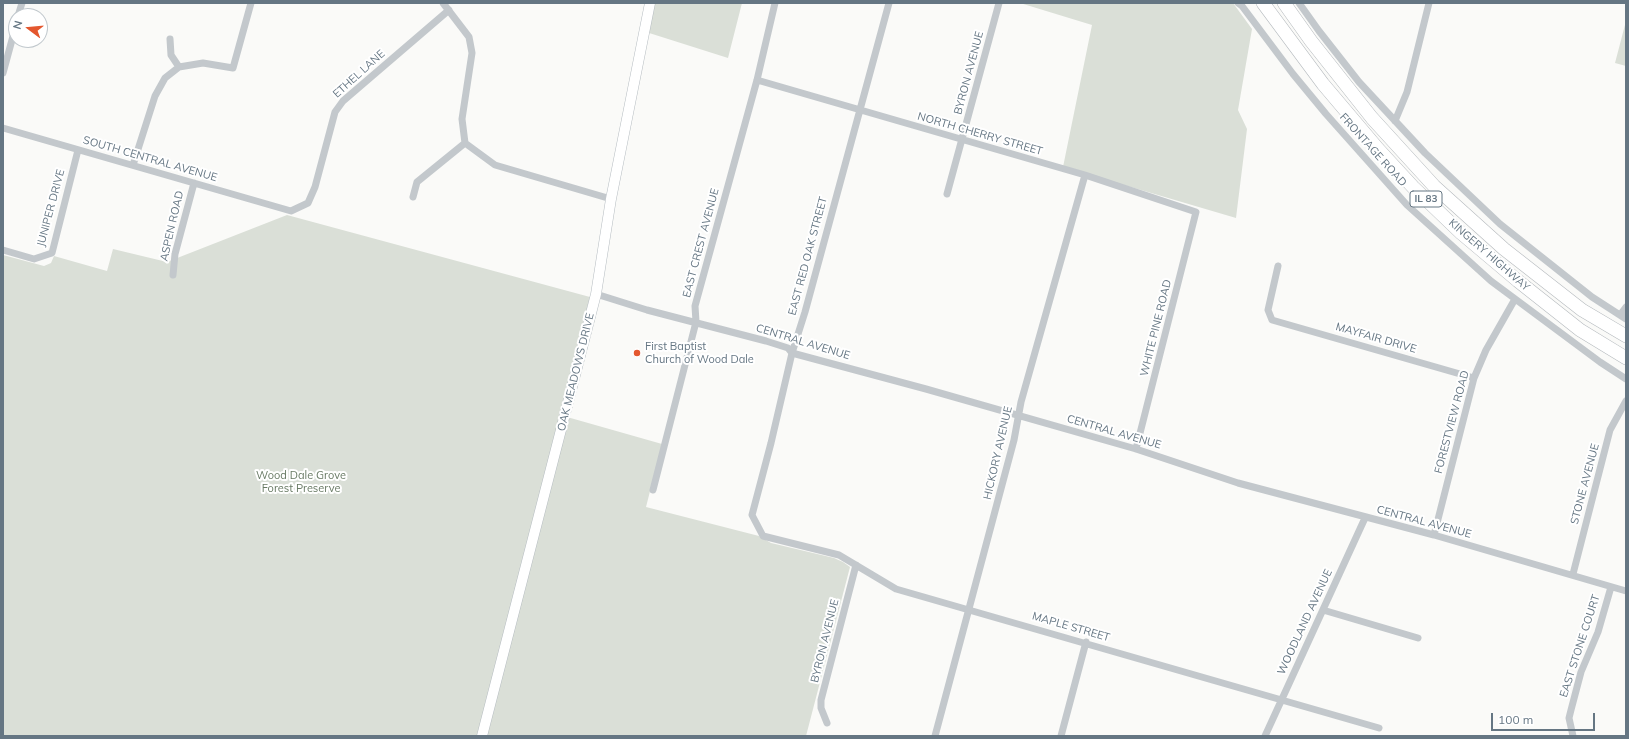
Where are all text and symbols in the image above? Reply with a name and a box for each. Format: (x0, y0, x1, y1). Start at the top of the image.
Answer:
north arrow (8, 8, 48, 48)
text: N (10, 19, 25, 31)
street label: BYRON AVENUE (952, 30, 986, 116)
street label: ETHEL LANE (330, 47, 388, 101)
street label: NORTH CHERRY STREET (916, 110, 1044, 158)
street label: FRONTAGE ROAD (1337, 111, 1409, 189)
street label: SOUTH CENTRAL AVENUE (81, 134, 219, 184)
street label: JUNIPER DRIVE (34, 168, 68, 248)
street label: EAST CREST AVENUE (680, 187, 722, 299)
street label: ASPEN ROAD (157, 190, 187, 262)
road number: IL 83 (1410, 191, 1442, 207)
street label: EAST RED OAK STREET (786, 195, 830, 317)
street label: KINGERY HIGHWAY (1446, 216, 1532, 294)
street label: WHITE PINE ROAD (1138, 278, 1174, 378)
street label: OAK MEADOWS DRIVE (555, 312, 597, 432)
street label: MAYFAIR DRIVE (1334, 320, 1418, 356)
street label: CENTRAL AVENUE (754, 321, 852, 363)
place label: First Baptist Church of Wood Dale (645, 340, 754, 366)
marker: First Baptist Church of Wood Dale (632, 348, 642, 358)
street label: FORESTVIEW ROAD (1432, 369, 1472, 475)
street label: HICKORY AVENUE (981, 405, 1015, 501)
street label: CENTRAL AVENUE (1065, 412, 1163, 452)
street label: STONE AVENUE (1568, 442, 1602, 526)
park label: Wood Dale Grove Forest Preserve (256, 469, 346, 495)
street label: CENTRAL AVENUE (1375, 503, 1473, 541)
street label: WOODLAND AVENUE (1275, 567, 1335, 677)
street label: EAST STONE COURT (1557, 593, 1603, 699)
street label: BYRON AVENUE (808, 598, 842, 684)
street label: MAPLE STREET (1031, 610, 1111, 644)
scale bar (1493, 705, 1597, 731)
text: 100 m (1498, 712, 1533, 727)

